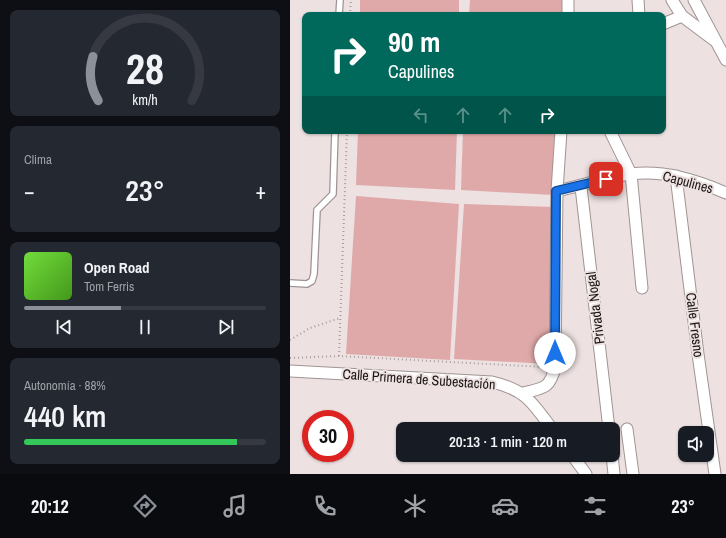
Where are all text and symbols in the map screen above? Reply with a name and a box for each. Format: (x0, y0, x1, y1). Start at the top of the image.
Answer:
text: 90 m (388, 23, 440, 61)
icon: right (322, 28, 374, 80)
text: 28 (126, 41, 164, 97)
text: Capulines (388, 59, 454, 84)
text: km/h (132, 90, 158, 109)
icon: left (410, 104, 432, 126)
icon: ahead (452, 104, 474, 126)
icon: ahead (494, 104, 516, 126)
icon: right (536, 104, 558, 126)
text: Clima (24, 151, 52, 168)
pin (589, 162, 623, 196)
street label: Capulines (661, 167, 716, 197)
icon: arrive (595, 168, 617, 190)
text: 23° (125, 170, 165, 210)
text: − (24, 176, 35, 206)
text: + (255, 176, 266, 206)
text: Open Road (84, 257, 150, 278)
street label: Privada Nogal (582, 271, 608, 345)
text: Tom Ferris (84, 278, 134, 295)
street label: Calle Fresno (682, 292, 708, 358)
icon: previous (53, 316, 75, 338)
icon: pause (134, 316, 156, 338)
icon: next (215, 316, 237, 338)
position arrow (534, 332, 576, 374)
street label: Calle Primera de Subestación (342, 365, 496, 393)
text: Autonomía · 88% (24, 377, 106, 394)
text: 440 km (24, 396, 106, 436)
speed limit sign: 30 (302, 410, 354, 462)
map controls (678, 426, 714, 462)
button: sound (678, 426, 714, 462)
text: 20:13 · 1 min · 120 m (449, 431, 567, 452)
icon: directions (131, 492, 159, 520)
icon: music (221, 492, 249, 520)
icon: phone (311, 492, 339, 520)
icon: climate (401, 492, 429, 520)
icon: car (491, 492, 519, 520)
icon: filters (581, 492, 609, 520)
text: 20:12 (31, 494, 69, 519)
text: 23° (671, 494, 695, 519)

